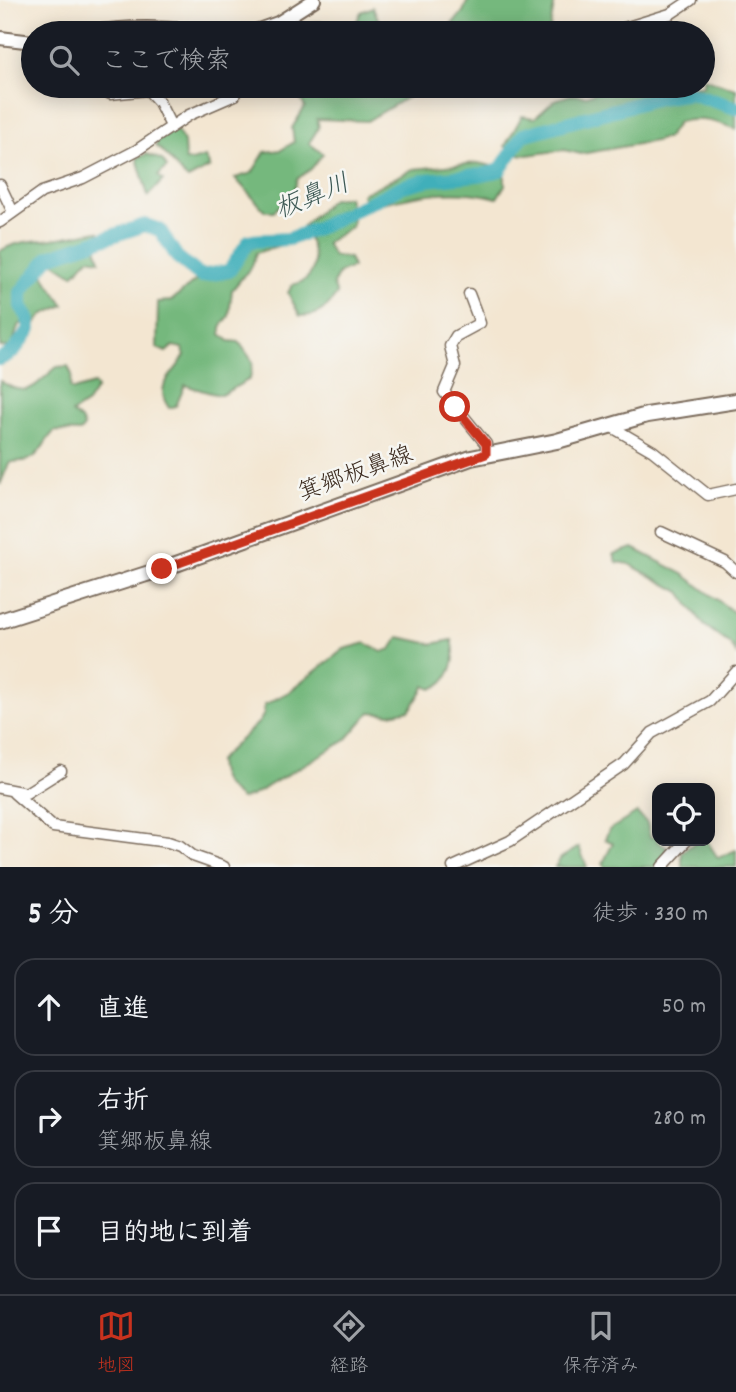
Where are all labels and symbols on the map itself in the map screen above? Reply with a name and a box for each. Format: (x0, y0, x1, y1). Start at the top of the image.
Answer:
water label: 板鼻川 (270, 166, 356, 230)
route start (439, 391, 470, 422)
street label: 箕郷板鼻線 (294, 439, 418, 511)
route end (146, 553, 177, 584)

